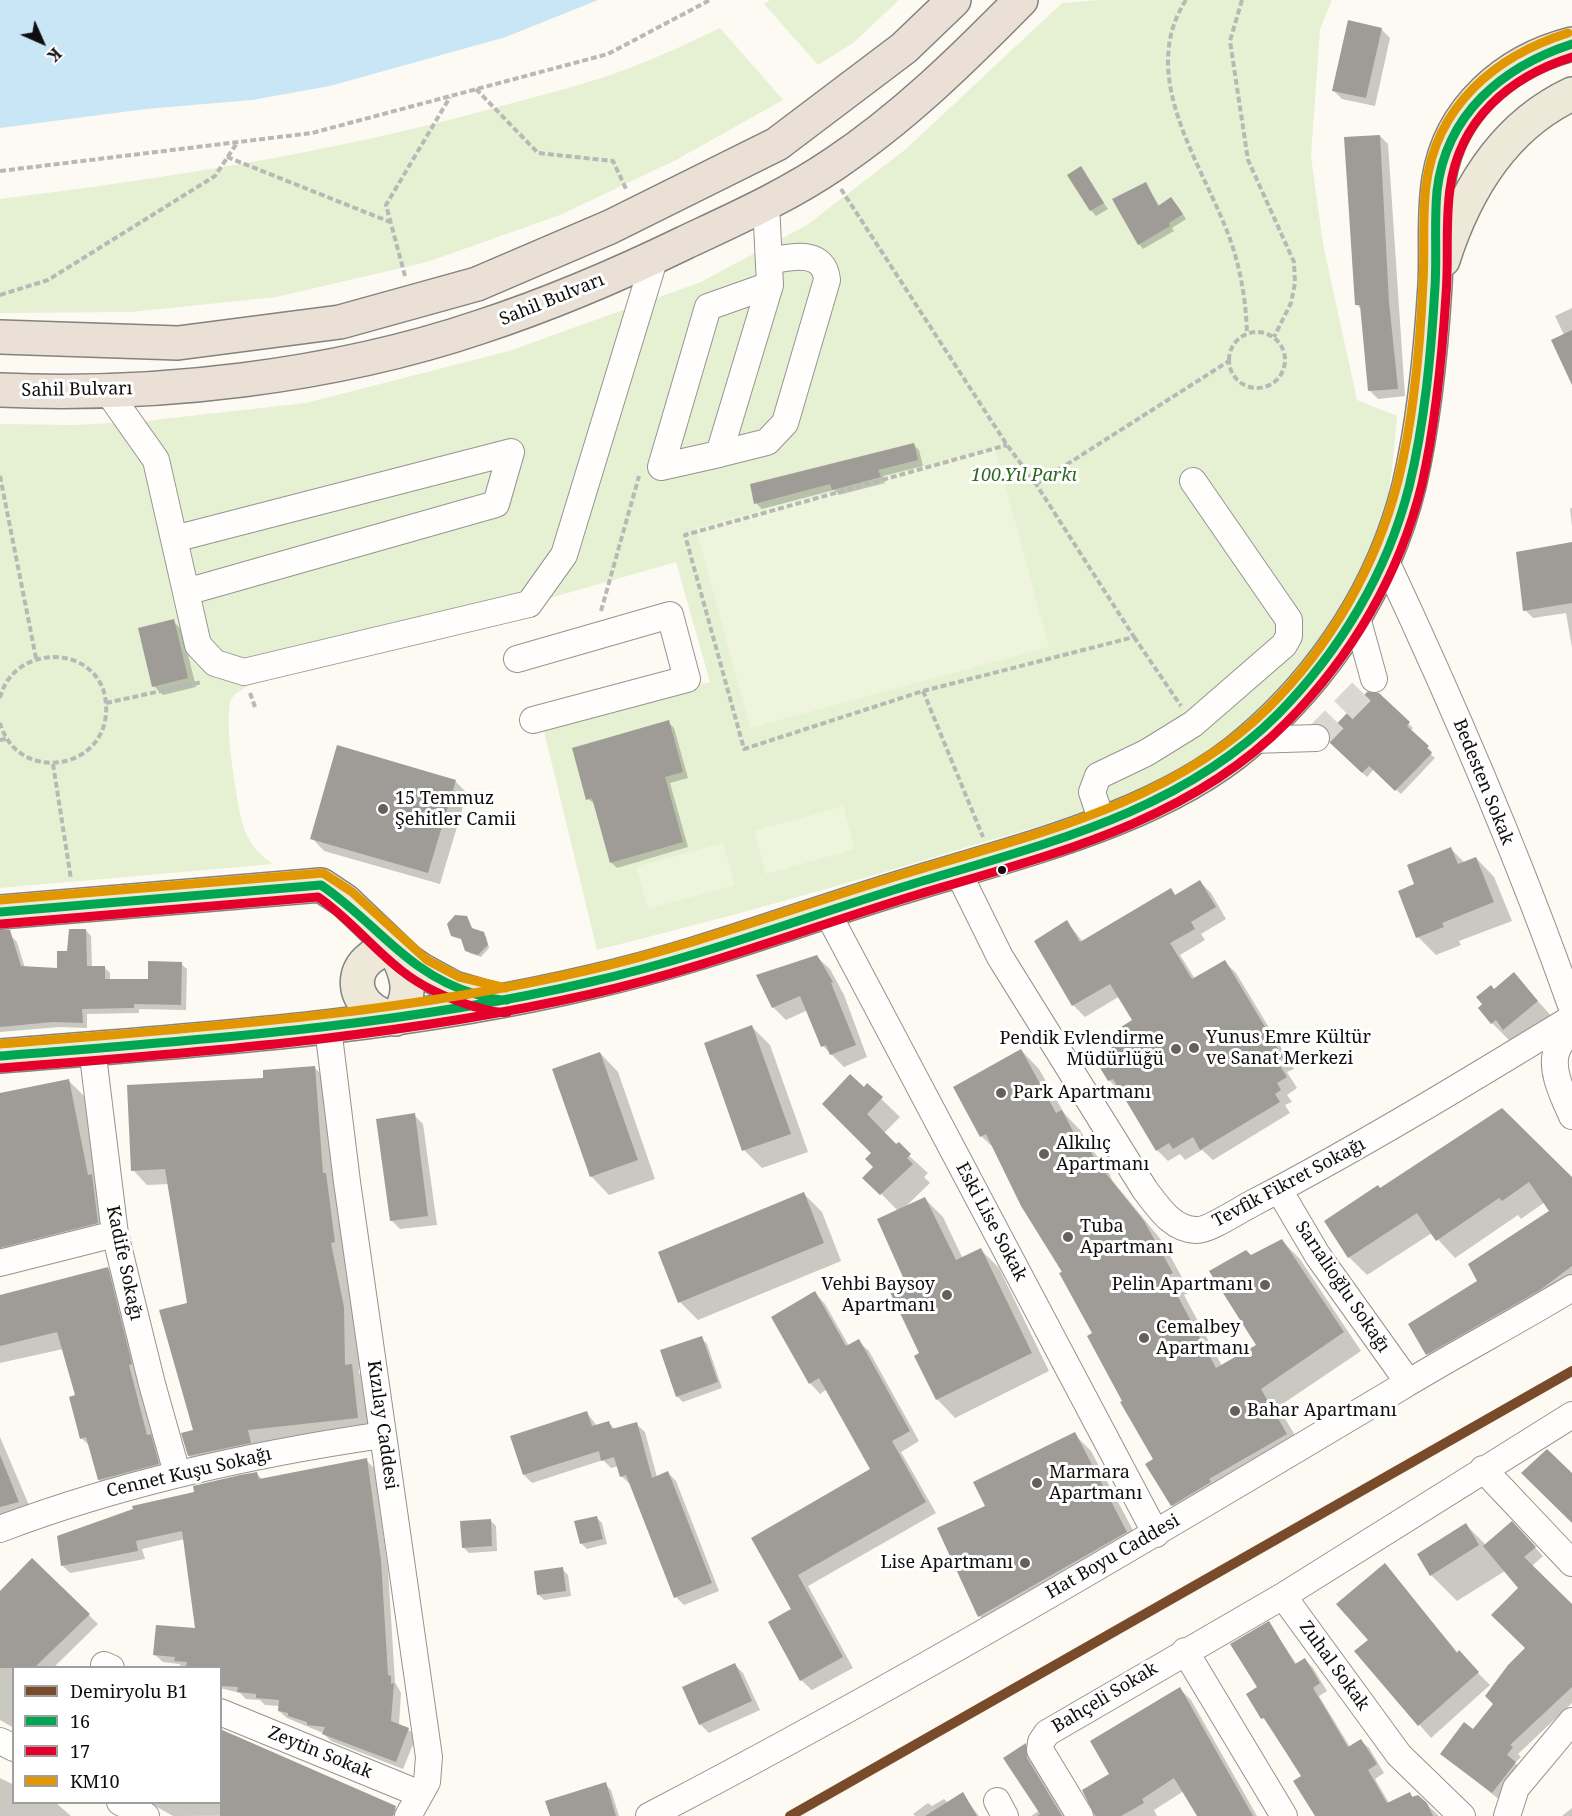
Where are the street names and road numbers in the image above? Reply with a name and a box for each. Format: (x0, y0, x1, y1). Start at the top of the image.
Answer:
street label: Sahil Bulvarı (497, 269, 607, 331)
street label: Sahil Bulvarı (21, 378, 133, 402)
street label: Bedesten Sokak (1448, 716, 1518, 848)
street label: Tevfik Fikret Sokağı (1209, 1134, 1369, 1232)
street label: Eski Lise Sokak (951, 1159, 1031, 1285)
street label: Kadife Sokağı (101, 1204, 147, 1322)
street label: Sarıalioğlu Sokağı (1290, 1217, 1394, 1357)
street label: Kızılay Caddesi (362, 1359, 402, 1491)
street label: Cennet Kuşu Sokağı (104, 1443, 274, 1503)
street label: Hat Boyu Caddesi (1043, 1510, 1183, 1604)
street label: Zuhal Sokak (1294, 1617, 1374, 1715)
street label: Bahçeli Sokak (1048, 1658, 1162, 1738)
street label: Zeytin Sokak (265, 1722, 375, 1784)

